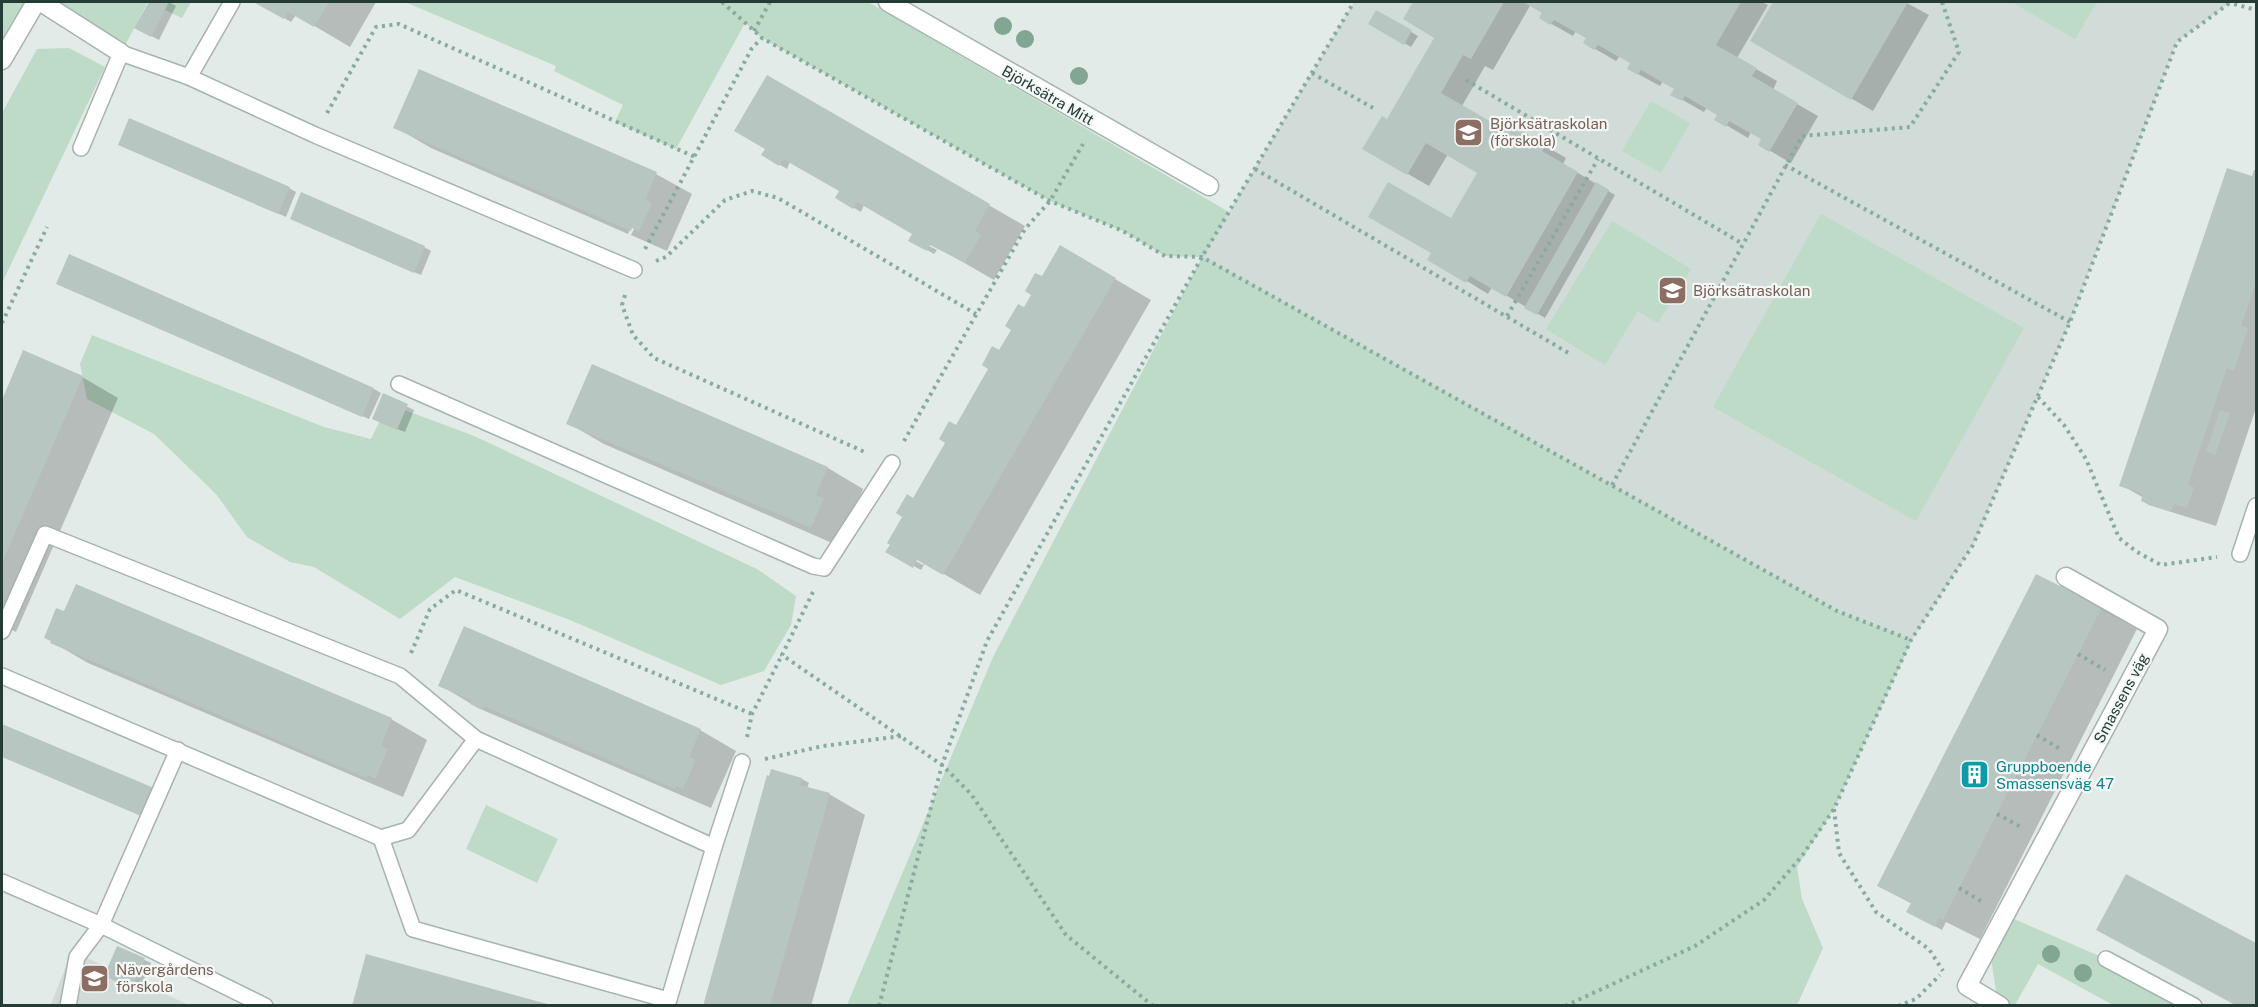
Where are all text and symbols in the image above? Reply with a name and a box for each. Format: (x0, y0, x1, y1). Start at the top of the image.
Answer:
street label: Björksätra Mitt (999, 62, 1097, 128)
place label: Björksätraskolan (förskola) (1490, 115, 1607, 149)
school or university icon: Björksätraskolan (förskola) (1453, 116, 1485, 148)
school or university icon: Björksätraskolan (1656, 274, 1688, 306)
place label: Björksätraskolan (1693, 282, 1810, 299)
street label: Smassens väg (2090, 650, 2152, 746)
place label: Gruppboende Smassensväg 47 (1996, 758, 2114, 792)
building icon: Gruppboende Smassensväg 47 (1959, 759, 1991, 791)
place label: Nävergårdens förskola (116, 961, 214, 995)
school or university icon: Nävergårdens förskola (79, 962, 111, 994)

